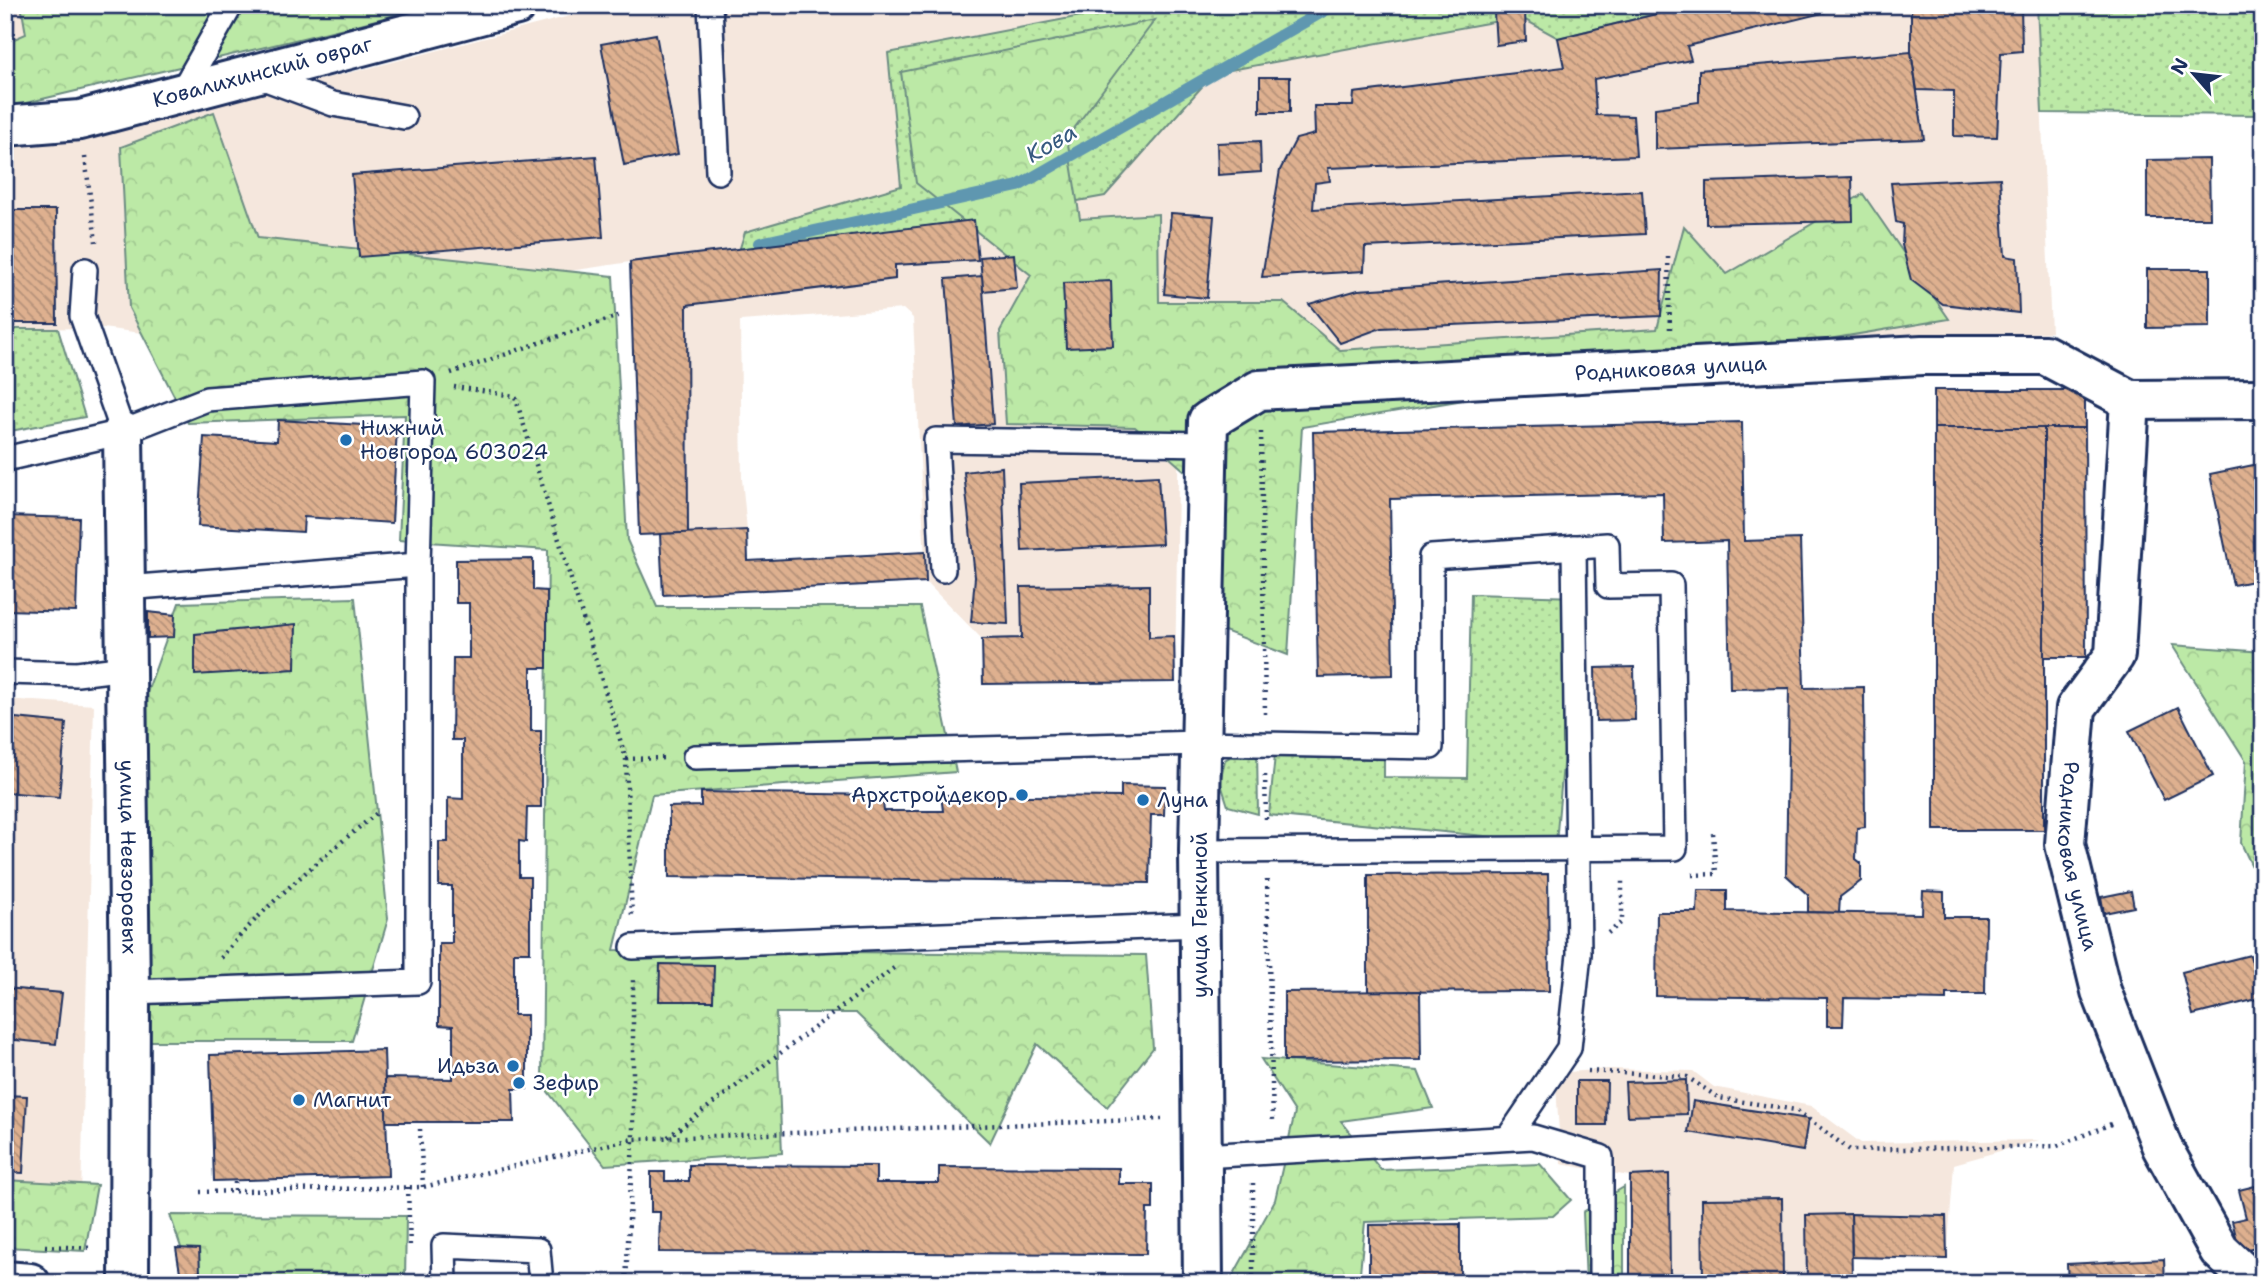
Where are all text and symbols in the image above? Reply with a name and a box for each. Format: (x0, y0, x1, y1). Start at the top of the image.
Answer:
street label: Ковалихинский овраг (150, 29, 376, 114)
north arrow (2160, 38, 2230, 108)
text: N (2165, 54, 2194, 79)
water label: Кова (1020, 116, 1082, 170)
street label: Родниковая улица (1574, 349, 1767, 387)
place label: Нижний Новгород 603024 (360, 414, 548, 466)
marker: Нижний Новгород 603024 (338, 432, 354, 448)
street label: улица Невзоровых (113, 760, 144, 954)
street label: Родниковая улица (2051, 760, 2105, 954)
place label: Архстройдекор (851, 781, 1008, 809)
place label: Луна (1157, 786, 1208, 814)
marker: Архстройдекор (1014, 787, 1030, 803)
marker: Луна (1135, 792, 1151, 808)
street label: улица Генкиной (1186, 832, 1214, 998)
place label: Идьза (437, 1052, 499, 1080)
marker: Идьза (505, 1058, 521, 1074)
place label: Зефир (533, 1069, 599, 1097)
marker: Зефир (511, 1075, 527, 1091)
place label: Магнит (313, 1086, 392, 1114)
marker: Магнит (291, 1092, 307, 1108)

